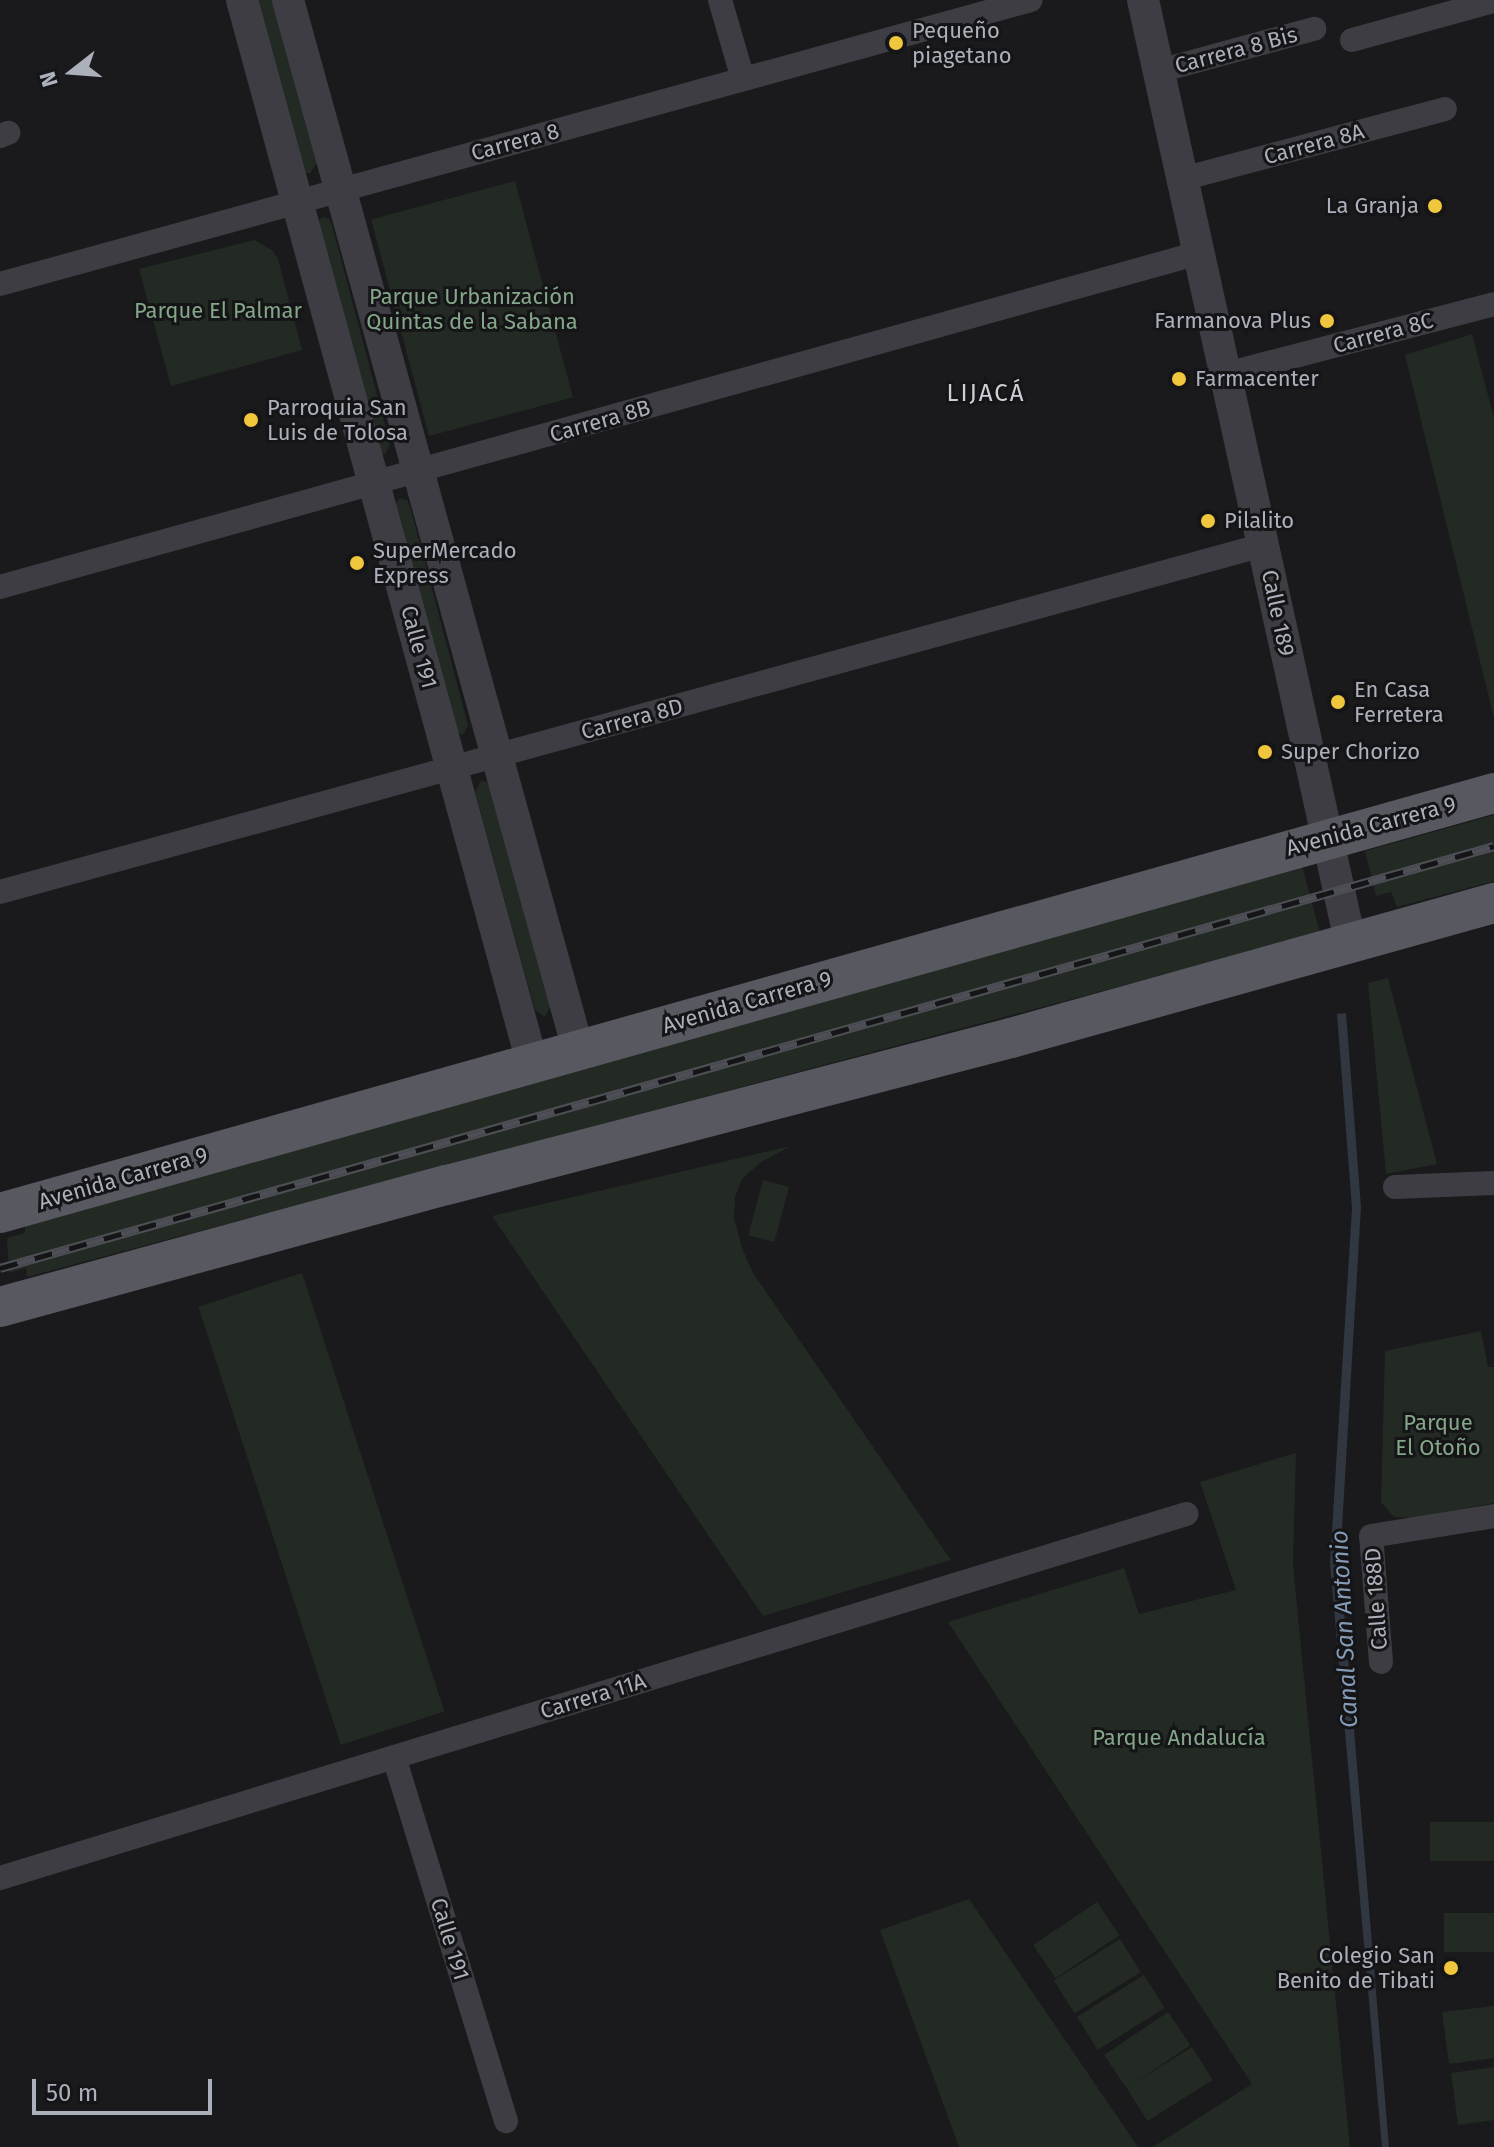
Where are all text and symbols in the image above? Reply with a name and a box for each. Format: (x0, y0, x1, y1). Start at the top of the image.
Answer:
place label: Pequeño piagetano (912, 17, 1012, 68)
street label: Carrera 8 Bis (1172, 21, 1300, 79)
north arrow (32, 32, 112, 112)
marker: Pequeño piagetano (887, 34, 905, 52)
text: N (34, 68, 64, 90)
street label: Carrera 8 (468, 118, 562, 166)
street label: Carrera 8A (1261, 118, 1367, 170)
place label: La Granja (1326, 193, 1419, 219)
marker: La Granja (1426, 197, 1444, 215)
park label: Parque Urbanización Quintas de la Sabana (366, 283, 578, 334)
park label: Parque El Palmar (134, 298, 302, 324)
street label: Carrera 8C (1330, 307, 1436, 359)
place label: Farmanova Plus (1154, 308, 1311, 334)
marker: Farmanova Plus (1318, 312, 1336, 330)
place label: Farmacenter (1195, 366, 1319, 392)
marker: Farmacenter (1170, 370, 1188, 388)
district label: LIJACÁ (946, 380, 1026, 408)
place label: Parroquia San Luis de Tolosa (267, 394, 408, 446)
street label: Carrera 8B (547, 394, 653, 448)
marker: Parroquia San Luis de Tolosa (242, 411, 260, 429)
place label: Pilalito (1224, 508, 1294, 534)
marker: Pilalito (1199, 512, 1217, 530)
place label: SuperMercado Express (373, 537, 517, 588)
marker: SuperMercado Express (348, 554, 366, 572)
street label: Calle 189 (1256, 568, 1300, 658)
street label: Calle 191 (395, 603, 443, 691)
place label: En Casa Ferretera (1354, 676, 1444, 728)
street label: Carrera 8D (578, 693, 686, 745)
marker: En Casa Ferretera (1329, 693, 1347, 711)
place label: Super Chorizo (1281, 739, 1420, 765)
marker: Super Chorizo (1256, 743, 1274, 761)
street label: Avenida Carrera 9 (1283, 791, 1459, 861)
street label: Avenida Carrera 9 (659, 965, 835, 1039)
street label: Avenida Carrera 9 (35, 1141, 211, 1215)
park label: Parque El Otoño (1395, 1409, 1481, 1460)
water label: Canal San Antonio (1325, 1529, 1365, 1729)
street label: Calle 188D (1359, 1547, 1393, 1651)
street label: Carrera 11A (537, 1667, 649, 1725)
park label: Parque Andalucía (1092, 1725, 1266, 1751)
street label: Calle 191 (425, 1895, 475, 1983)
place label: Colegio San Benito de Tibati (1277, 1942, 1435, 1994)
marker: Colegio San Benito de Tibati (1442, 1959, 1460, 1977)
scale bar (36, 2063, 216, 2113)
text: 50 m (46, 2079, 98, 2107)

